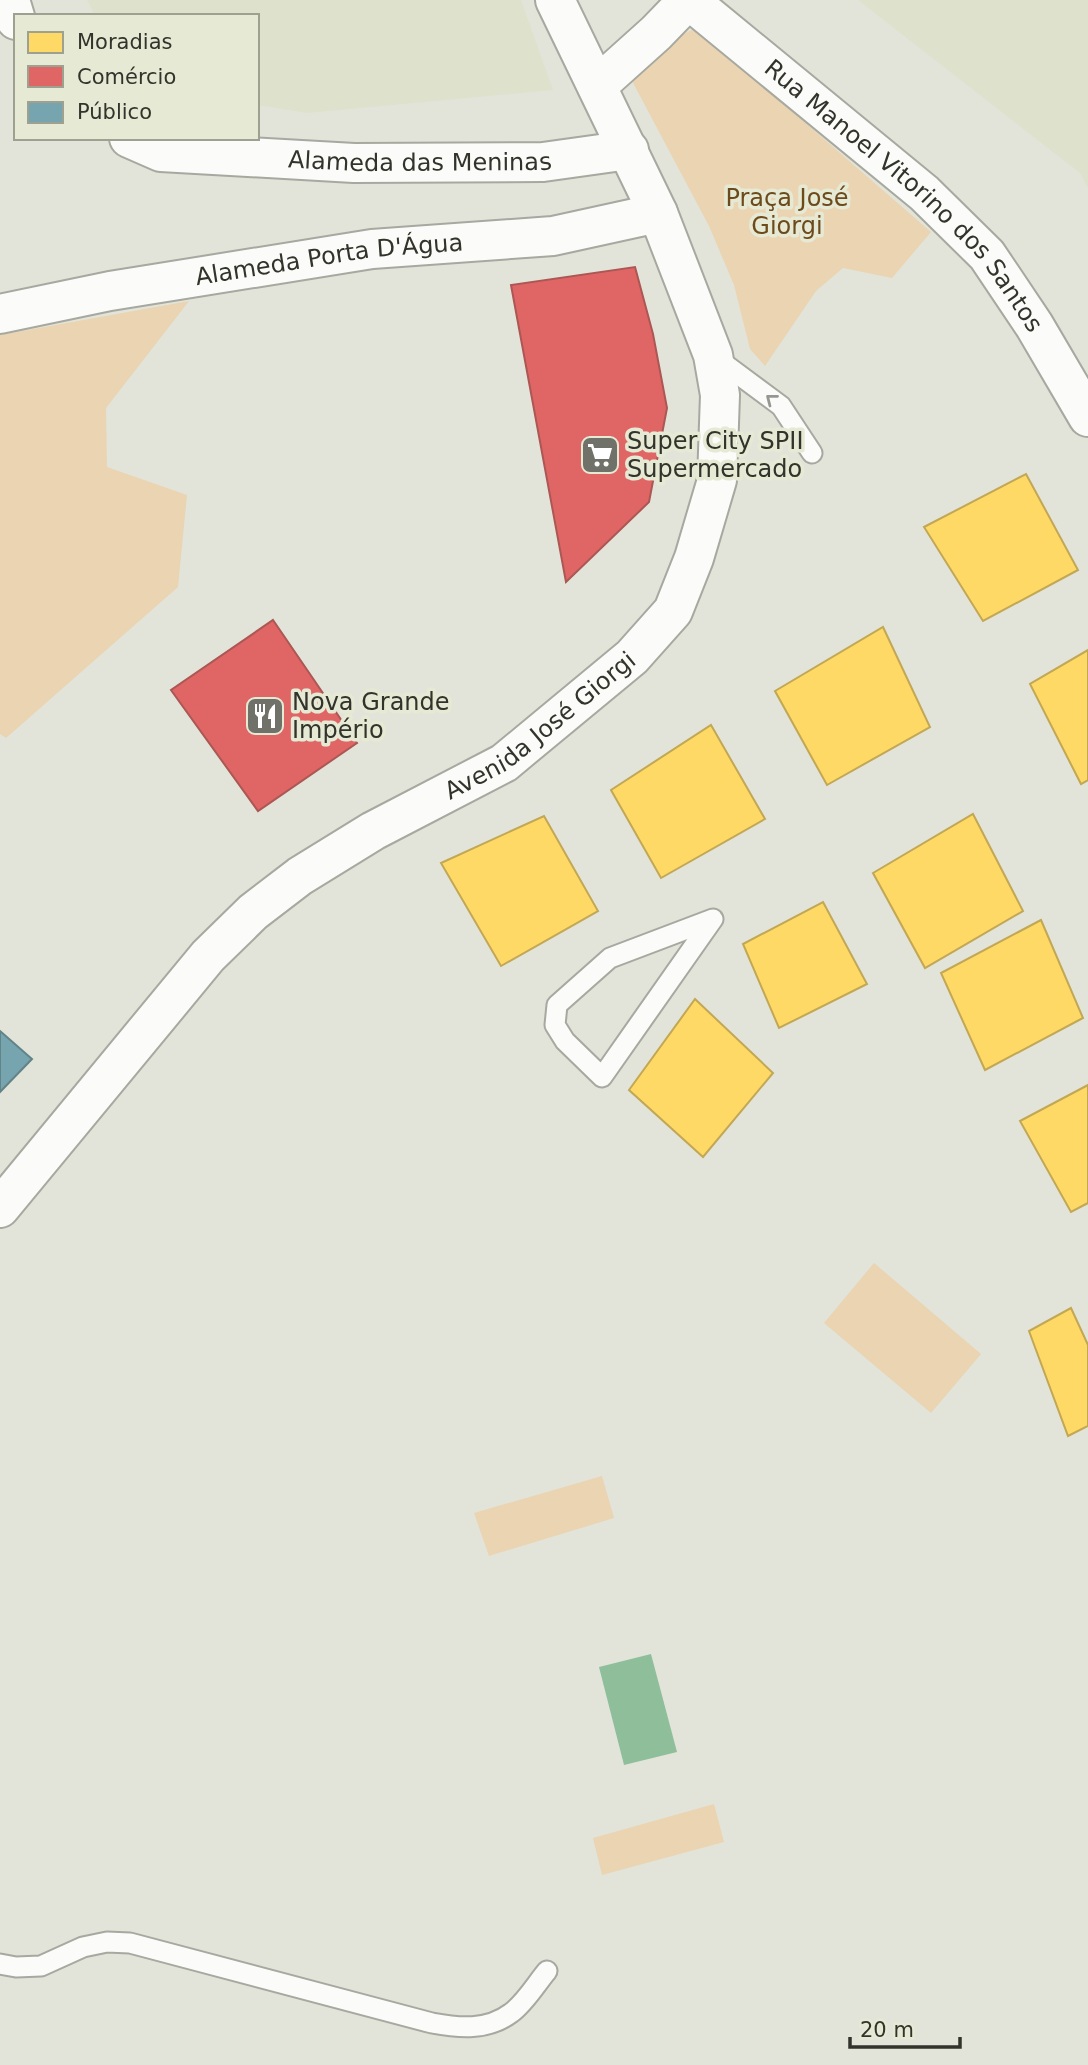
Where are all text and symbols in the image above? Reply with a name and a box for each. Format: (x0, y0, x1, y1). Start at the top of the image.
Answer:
legend (14, 14, 259, 140)
text: Moradias (77, 30, 172, 54)
street label: Rua Manoel Vitorino dos Santos (759, 54, 1049, 337)
text: Comércio (77, 65, 176, 89)
text: Público (77, 100, 152, 124)
street label: Alameda das Meninas (287, 145, 553, 177)
park label: Praça José Giorgi (725, 184, 849, 240)
street label: Alameda Porta D'Água (193, 228, 464, 291)
one-way arrow (767, 395, 779, 408)
place label: Super City SPII Supermercado (627, 427, 803, 483)
supermarket icon: Super City SPII Supermercado (579, 434, 621, 476)
street label: Avenida José Giorgi (440, 646, 641, 805)
place label: Nova Grande Império (292, 688, 450, 744)
restaurant icon: Nova Grande Império (244, 695, 286, 737)
scale bar (850, 2006, 960, 2050)
text: 20 m (860, 2018, 914, 2042)

